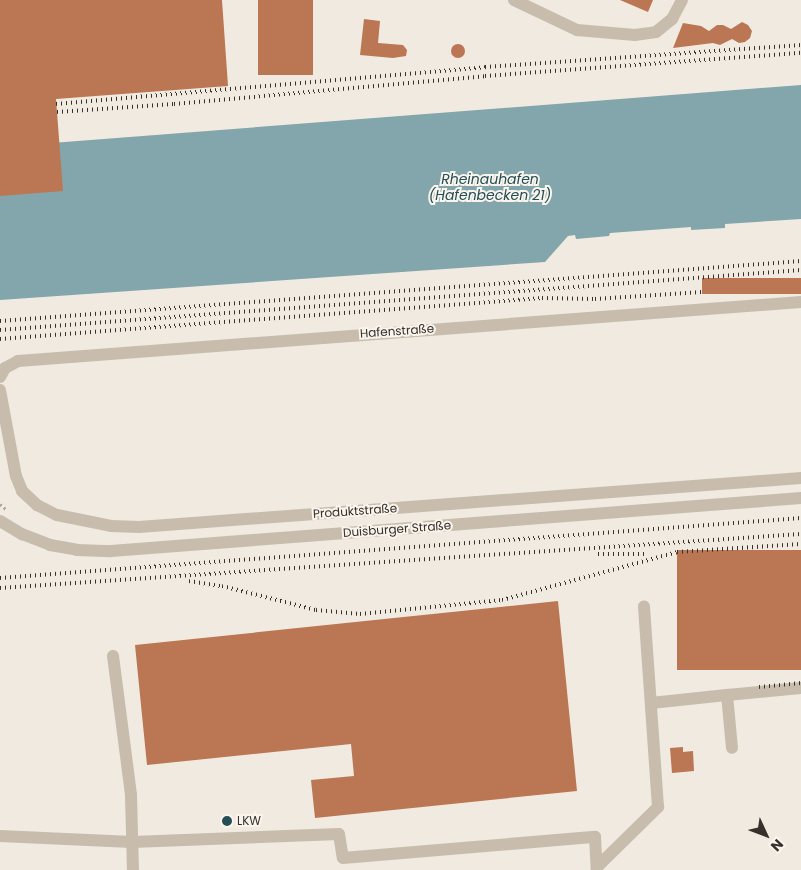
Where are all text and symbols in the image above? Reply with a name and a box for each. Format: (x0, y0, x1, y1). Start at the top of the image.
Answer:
water label: Rheinauhafen (Hafenbecken 21) (429, 171, 551, 203)
street label: Hafenstraße (359, 321, 435, 341)
street label: Produktstraße (312, 501, 398, 521)
street label: Duisburger Straße (342, 518, 452, 540)
north arrow (741, 810, 791, 860)
place label: LKW (237, 814, 261, 828)
marker: LKW (221, 815, 233, 827)
text: N (766, 835, 788, 856)

